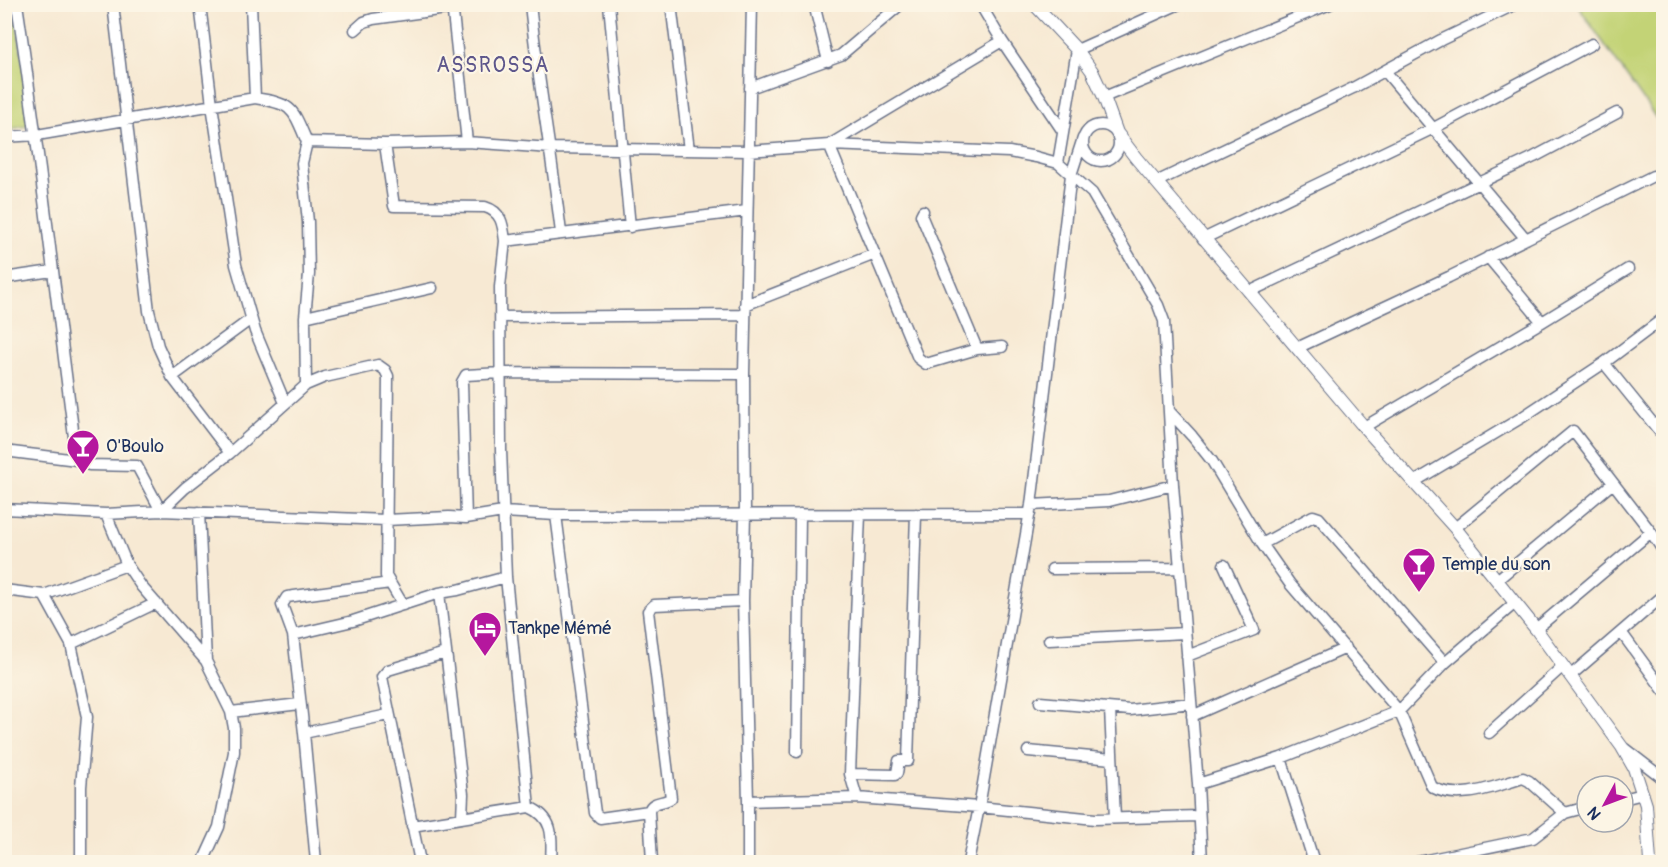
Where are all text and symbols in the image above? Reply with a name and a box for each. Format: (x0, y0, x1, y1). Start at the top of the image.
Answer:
district label: ASSROSSA (436, 52, 550, 79)
bar icon: O'Boulo (65, 428, 101, 475)
place label: O'Boulo (106, 435, 164, 458)
bar icon: Temple du son (1401, 546, 1437, 593)
place label: Temple du son (1442, 553, 1551, 576)
hotel icon: Tankpe Mémé (467, 610, 503, 657)
place label: Tankpe Mémé (508, 617, 612, 640)
north arrow (1575, 774, 1635, 834)
text: N (1583, 802, 1606, 824)

